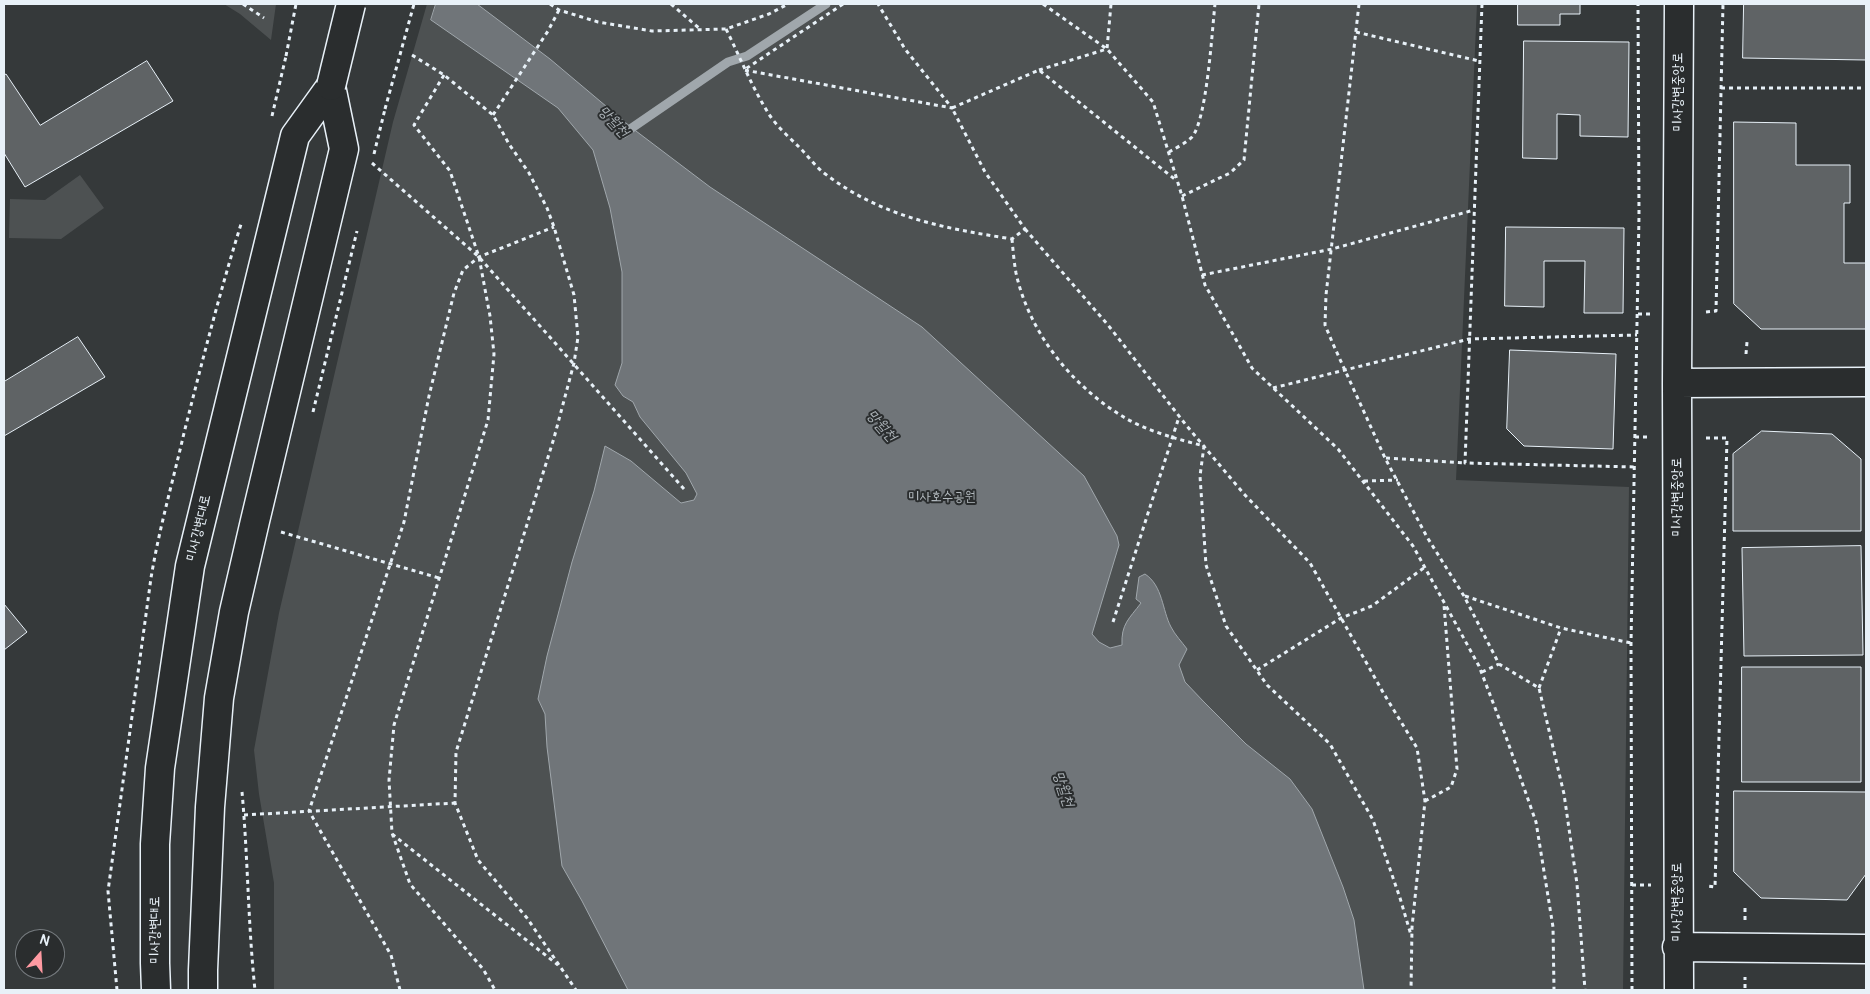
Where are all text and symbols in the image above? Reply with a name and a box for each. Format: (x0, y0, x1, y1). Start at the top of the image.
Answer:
street label: 미사강변중앙로 (1670, 53, 1686, 131)
water label: 망월천 (594, 103, 632, 141)
water label: 망월천 (862, 406, 900, 446)
street label: 미사강변중앙로 (1669, 458, 1685, 536)
park label: 미사호수공원 (908, 489, 976, 505)
street label: 미사강변대로 (183, 493, 215, 563)
water label: 망월천 (1049, 769, 1077, 809)
street label: 미사강변중앙로 (1669, 863, 1685, 941)
street label: 미사강변대로 (147, 896, 163, 964)
north arrow (15, 929, 65, 979)
text: N (37, 931, 52, 950)

